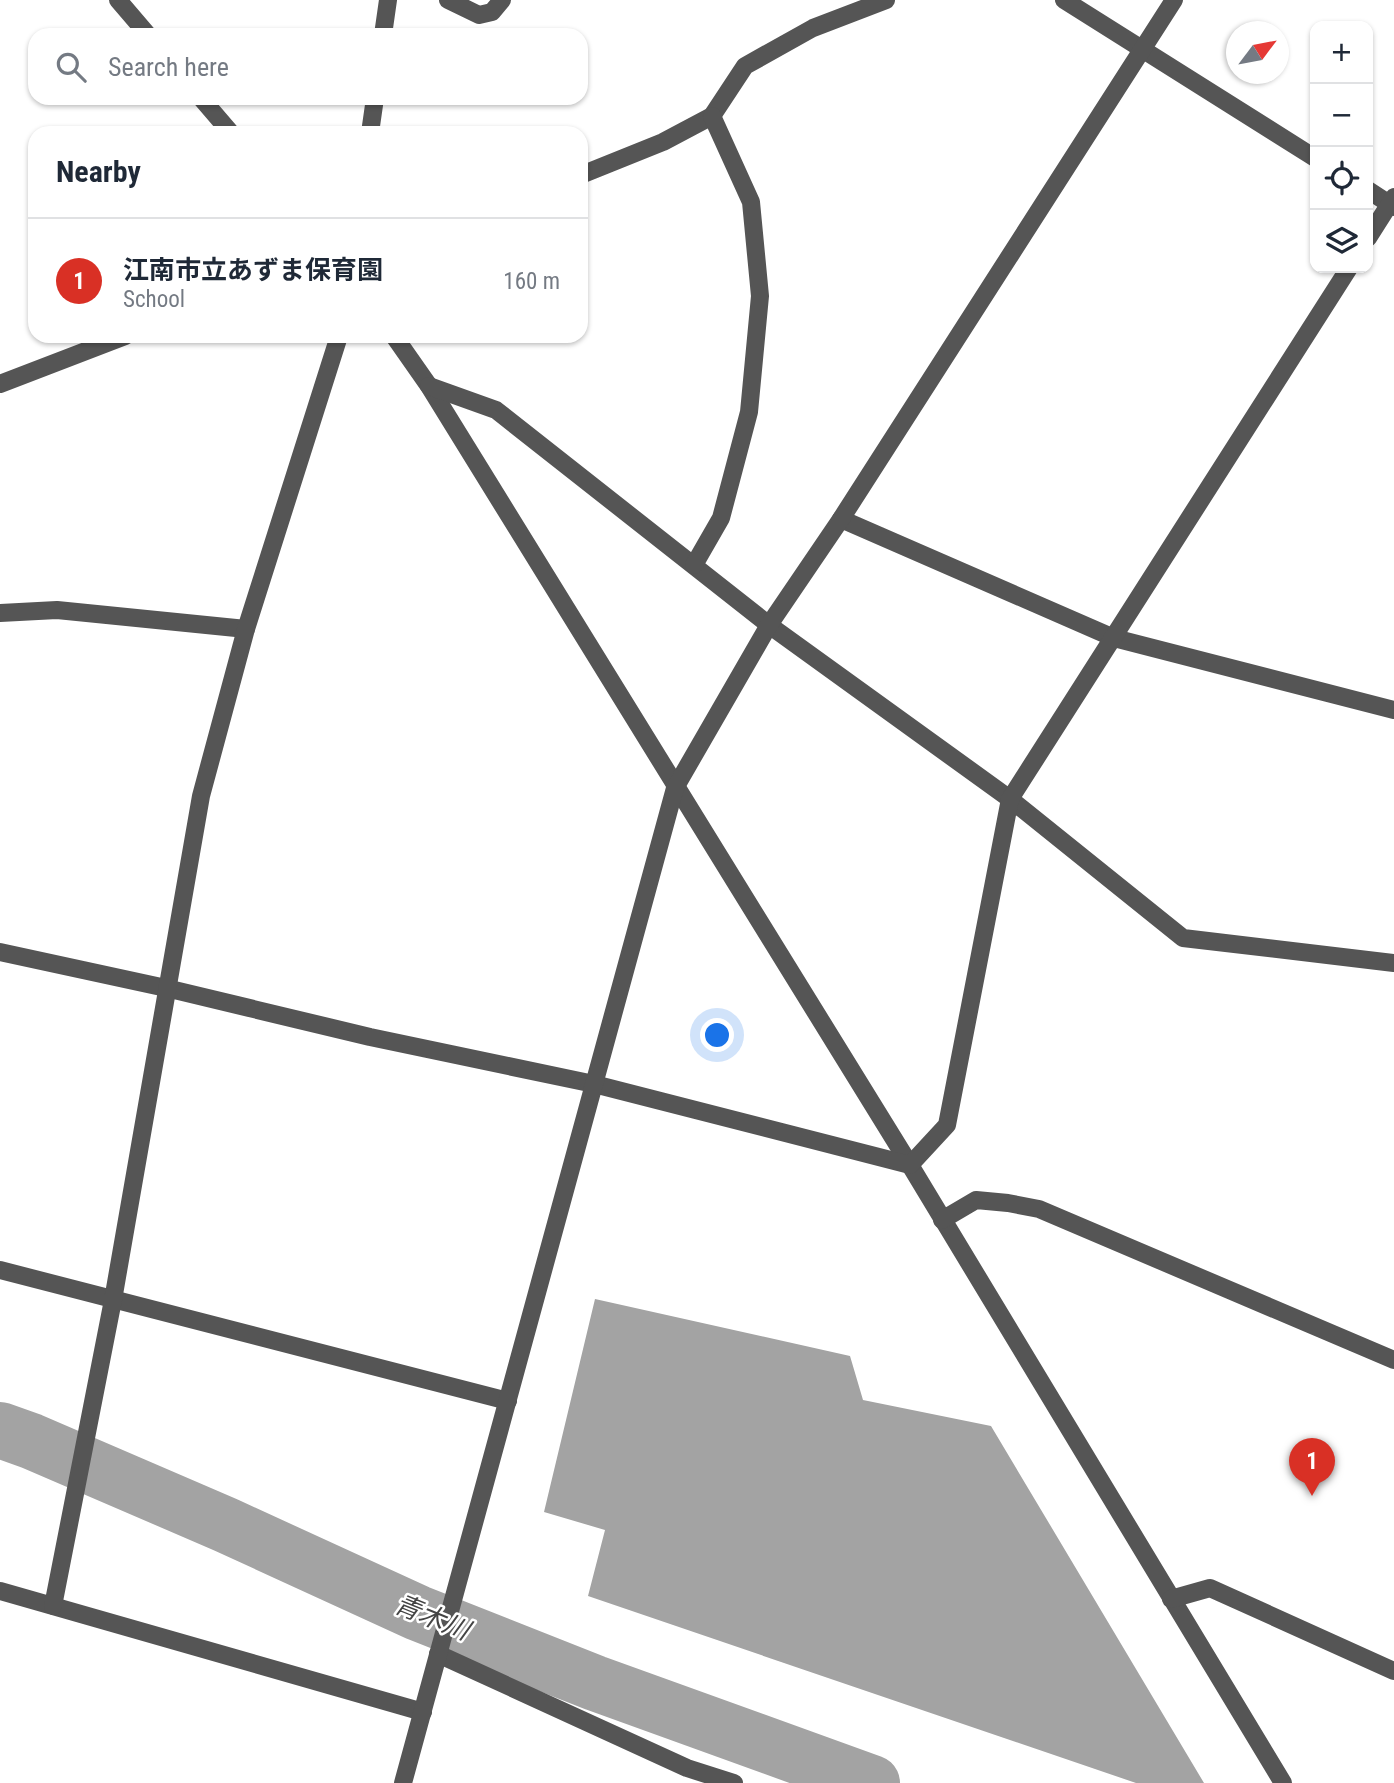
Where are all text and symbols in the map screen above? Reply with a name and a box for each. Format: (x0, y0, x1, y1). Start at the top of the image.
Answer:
north arrow (1226, 21, 1289, 84)
map controls (1310, 21, 1373, 273)
button: + (1310, 21, 1373, 84)
search box (28, 28, 588, 105)
icon: search (52, 48, 90, 86)
text: Search here (108, 52, 229, 82)
button: − (1310, 84, 1373, 147)
button: locate (1310, 147, 1373, 210)
text: Nearby (56, 154, 141, 189)
button: layers (1310, 210, 1373, 273)
text: 江南市立あずま保育園 (123, 255, 383, 285)
text: 1 (73, 268, 85, 295)
text: 160 m (503, 268, 560, 295)
text: School (123, 286, 185, 313)
your location (700, 1018, 734, 1052)
pin: 1 (1289, 1438, 1335, 1496)
water label: 青木川 (390, 1588, 477, 1647)

